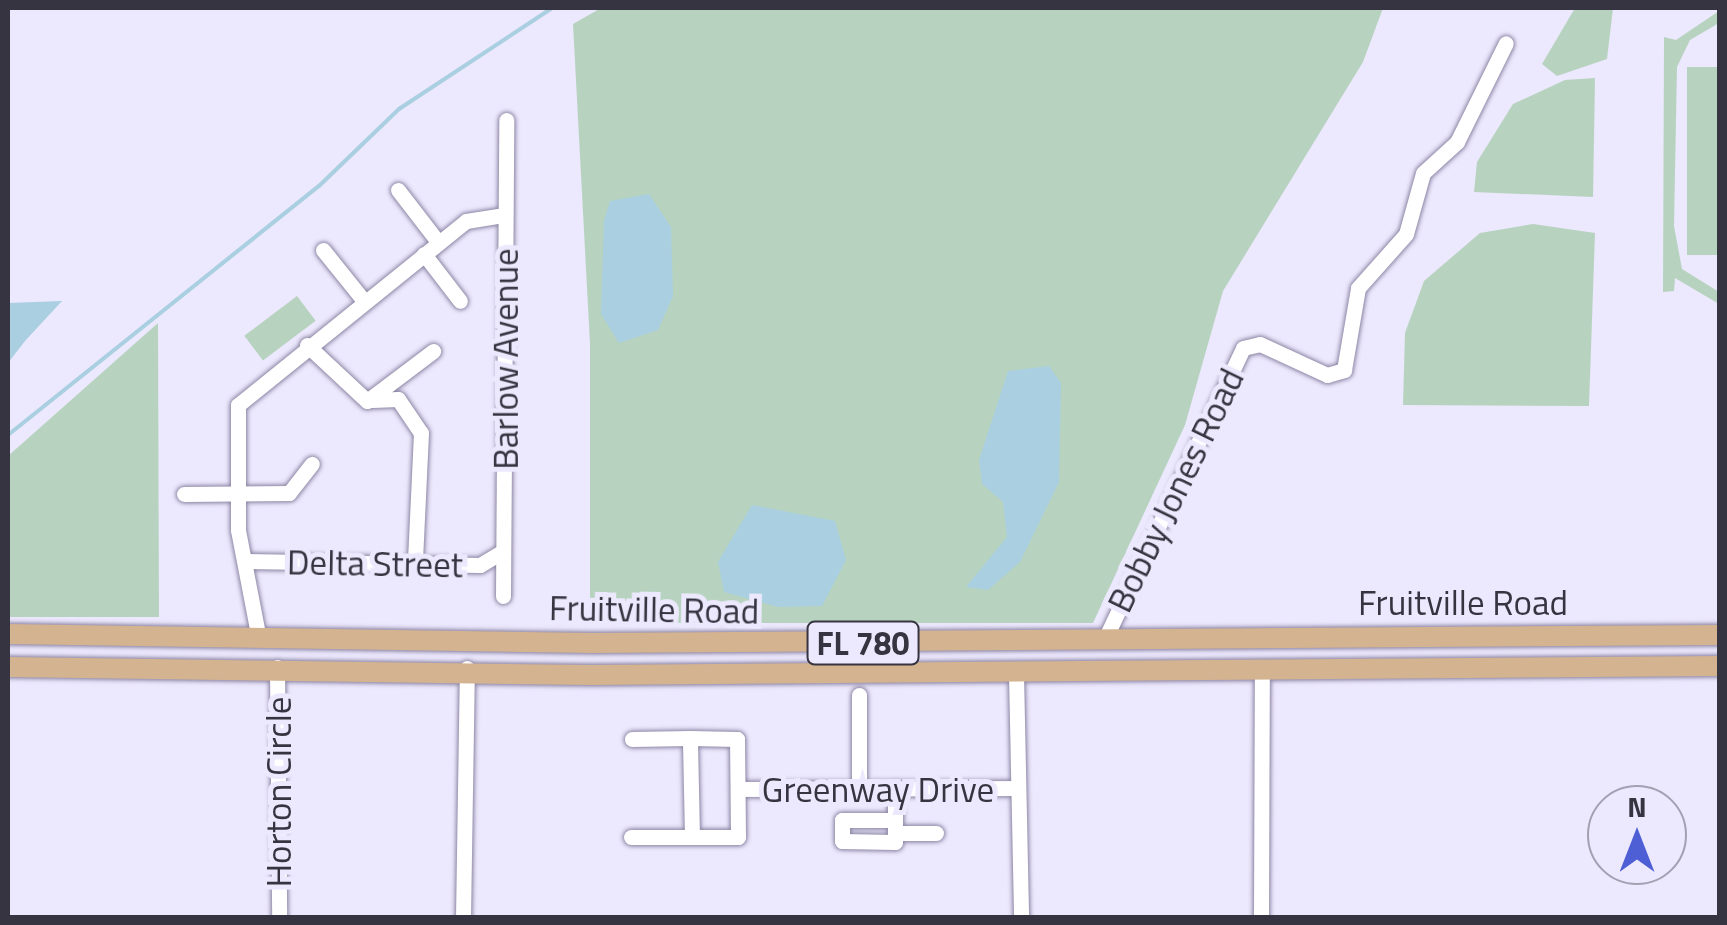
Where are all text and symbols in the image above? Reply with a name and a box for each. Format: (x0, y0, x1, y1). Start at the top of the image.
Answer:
street label: Barlow Avenue (484, 248, 526, 470)
street label: Bobby Jones Road (1098, 361, 1252, 619)
street label: Delta Street (287, 540, 463, 586)
street label: Fruitville Road (1358, 581, 1568, 623)
street label: Fruitville Road (549, 586, 759, 632)
road number: FL 780 (806, 616, 920, 670)
street label: Horton Circle (257, 697, 299, 887)
street label: Greenway Drive (762, 768, 994, 810)
north arrow (1587, 785, 1687, 885)
text: N (1627, 785, 1647, 828)

